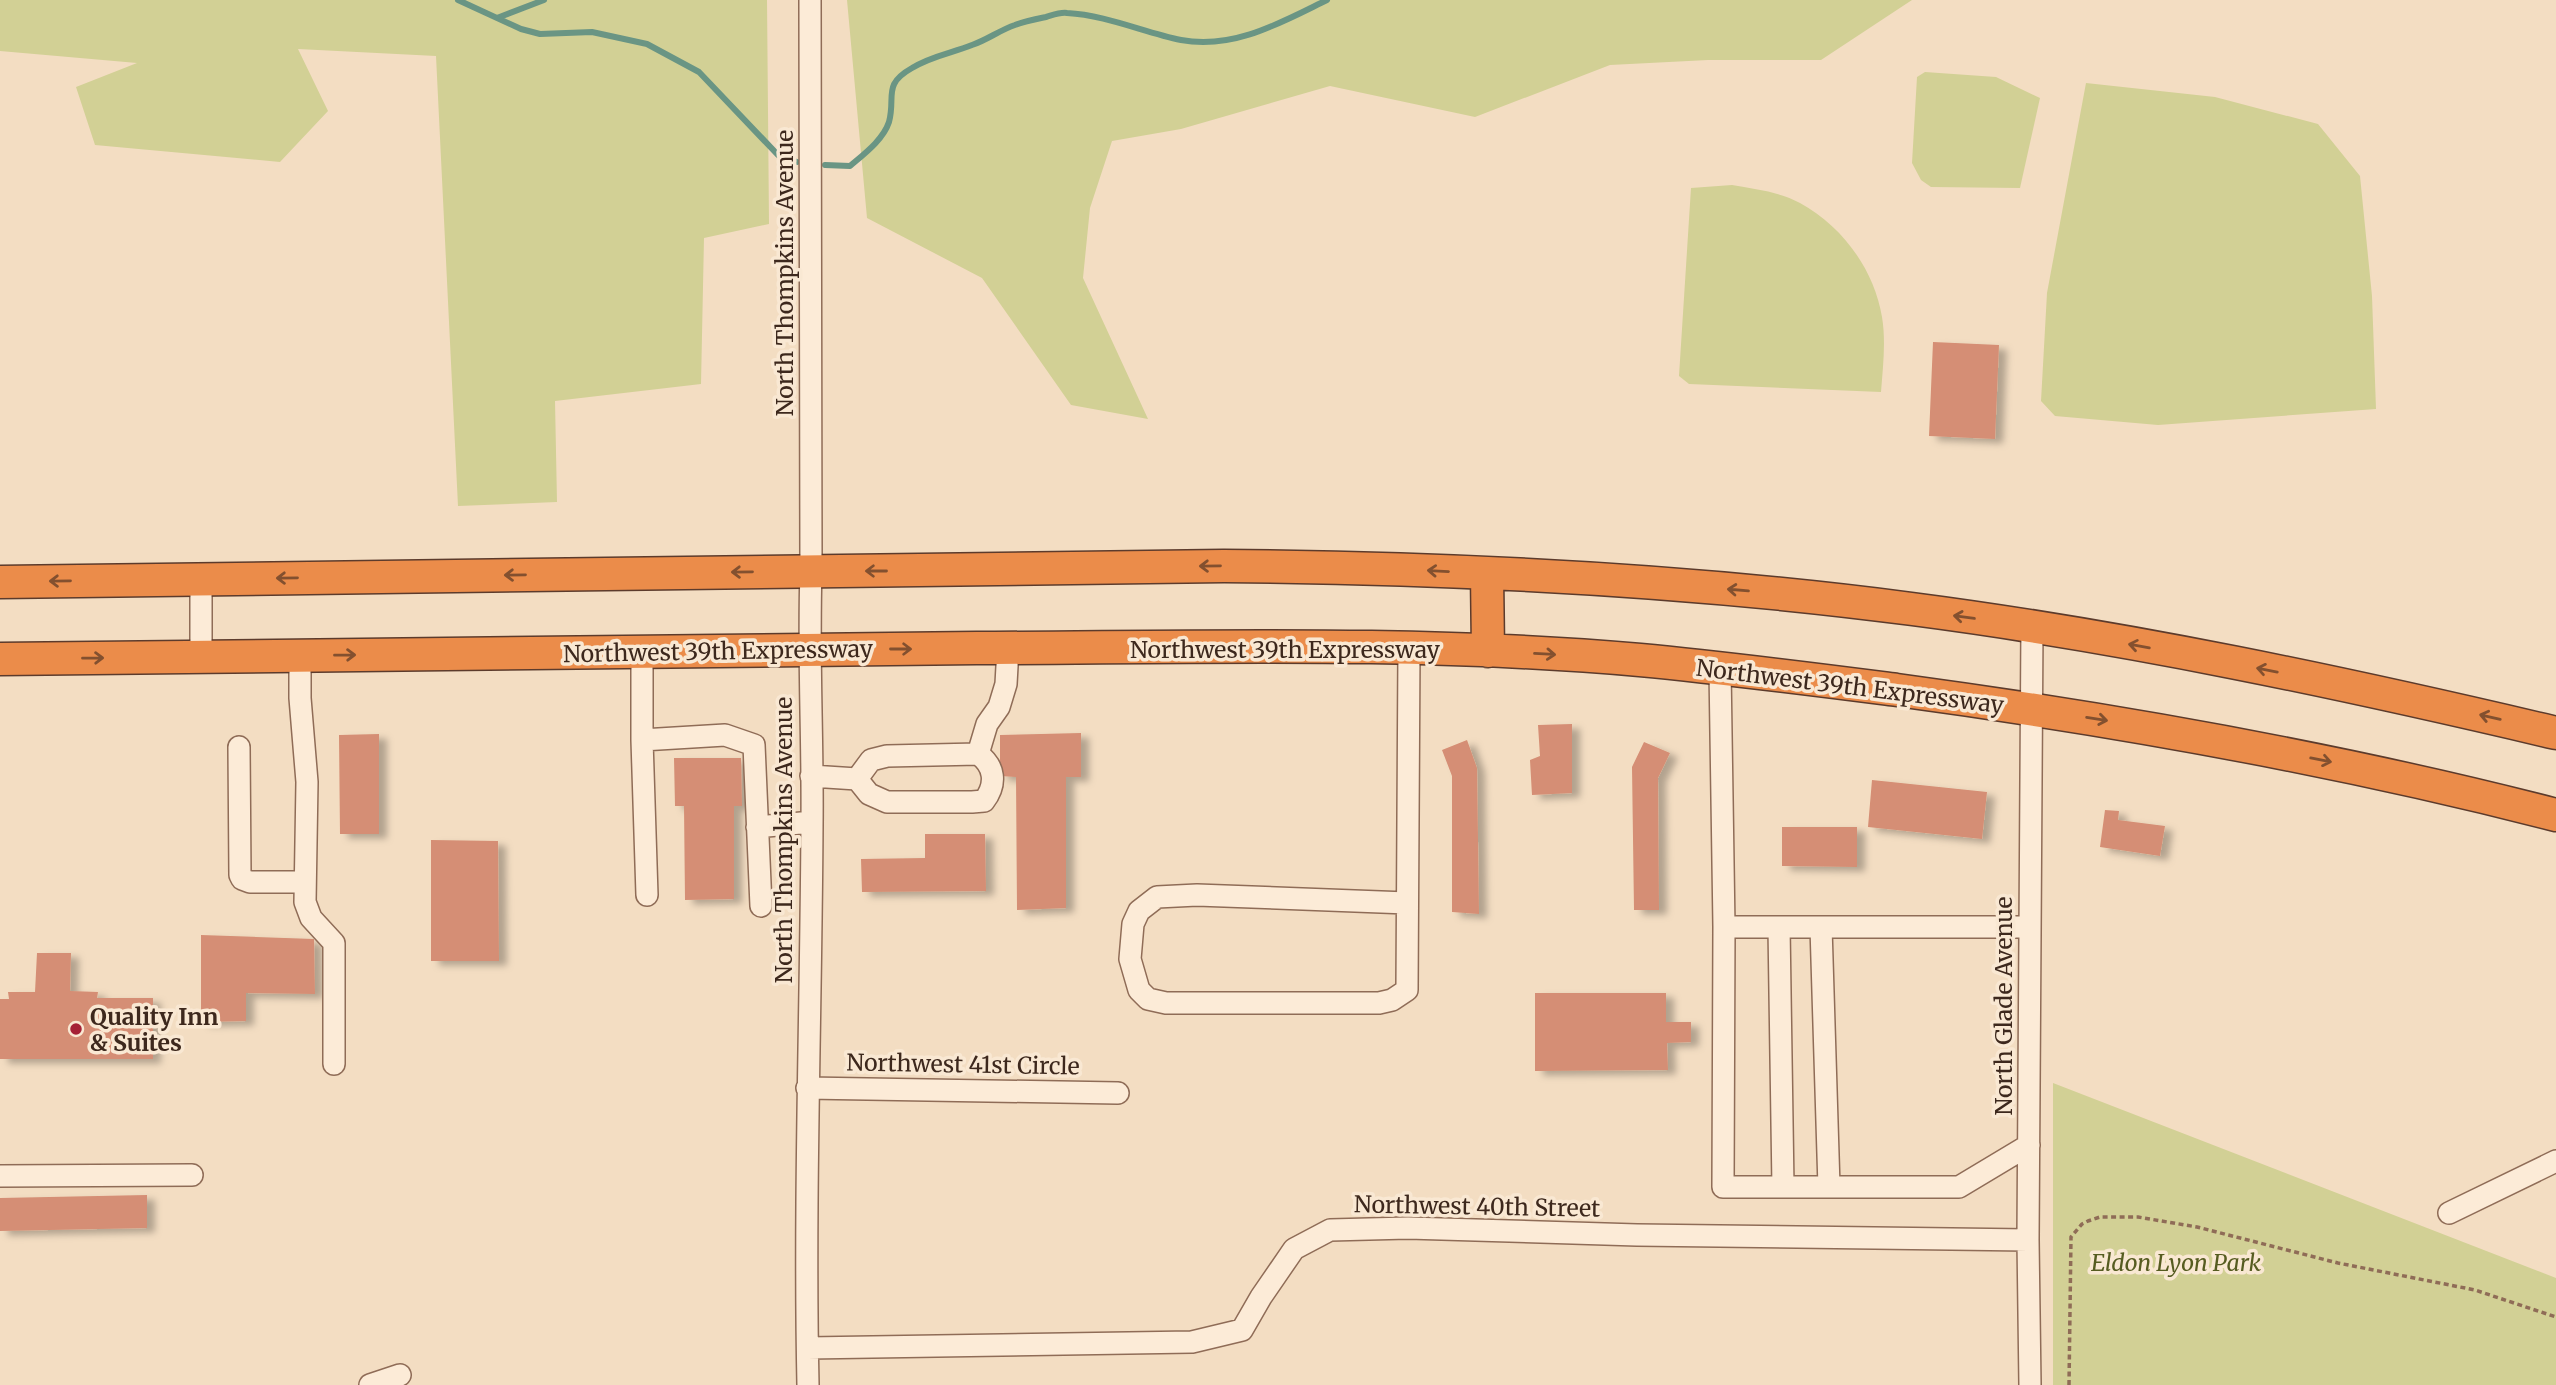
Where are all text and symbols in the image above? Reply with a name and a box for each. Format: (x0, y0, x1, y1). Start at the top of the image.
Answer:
street label: North Thompkins Avenue (770, 130, 799, 416)
one-way arrow (1199, 559, 1222, 573)
one-way arrow (865, 564, 888, 578)
one-way arrow (731, 565, 754, 579)
one-way arrow (1427, 565, 1450, 578)
one-way arrow (504, 568, 527, 582)
one-way arrow (276, 571, 299, 585)
one-way arrow (49, 574, 72, 588)
one-way arrow (1727, 584, 1750, 597)
one-way arrow (1953, 610, 1976, 623)
street label: Northwest 39th Expressway (563, 634, 874, 668)
street label: Northwest 39th Expressway (1130, 635, 1441, 664)
one-way arrow (2128, 639, 2151, 653)
one-way arrow (889, 642, 912, 656)
one-way arrow (333, 648, 356, 662)
one-way arrow (1533, 648, 1556, 661)
one-way arrow (81, 651, 104, 664)
street label: Northwest 39th Expressway (1694, 653, 2006, 719)
one-way arrow (2256, 663, 2279, 677)
street label: North Thompkins Avenue (769, 697, 798, 983)
one-way arrow (2479, 710, 2502, 724)
one-way arrow (2085, 713, 2108, 726)
one-way arrow (2309, 753, 2332, 767)
street label: North Glade Avenue (1989, 896, 2018, 1116)
place label: Quality Inn & Suites (90, 1002, 219, 1057)
marker: Quality Inn & Suites (68, 1021, 84, 1037)
street label: Northwest 41st Circle (846, 1047, 1080, 1081)
street label: Northwest 40th Street (1354, 1189, 1600, 1223)
park label: Eldon Lyon Park (2091, 1248, 2261, 1277)

